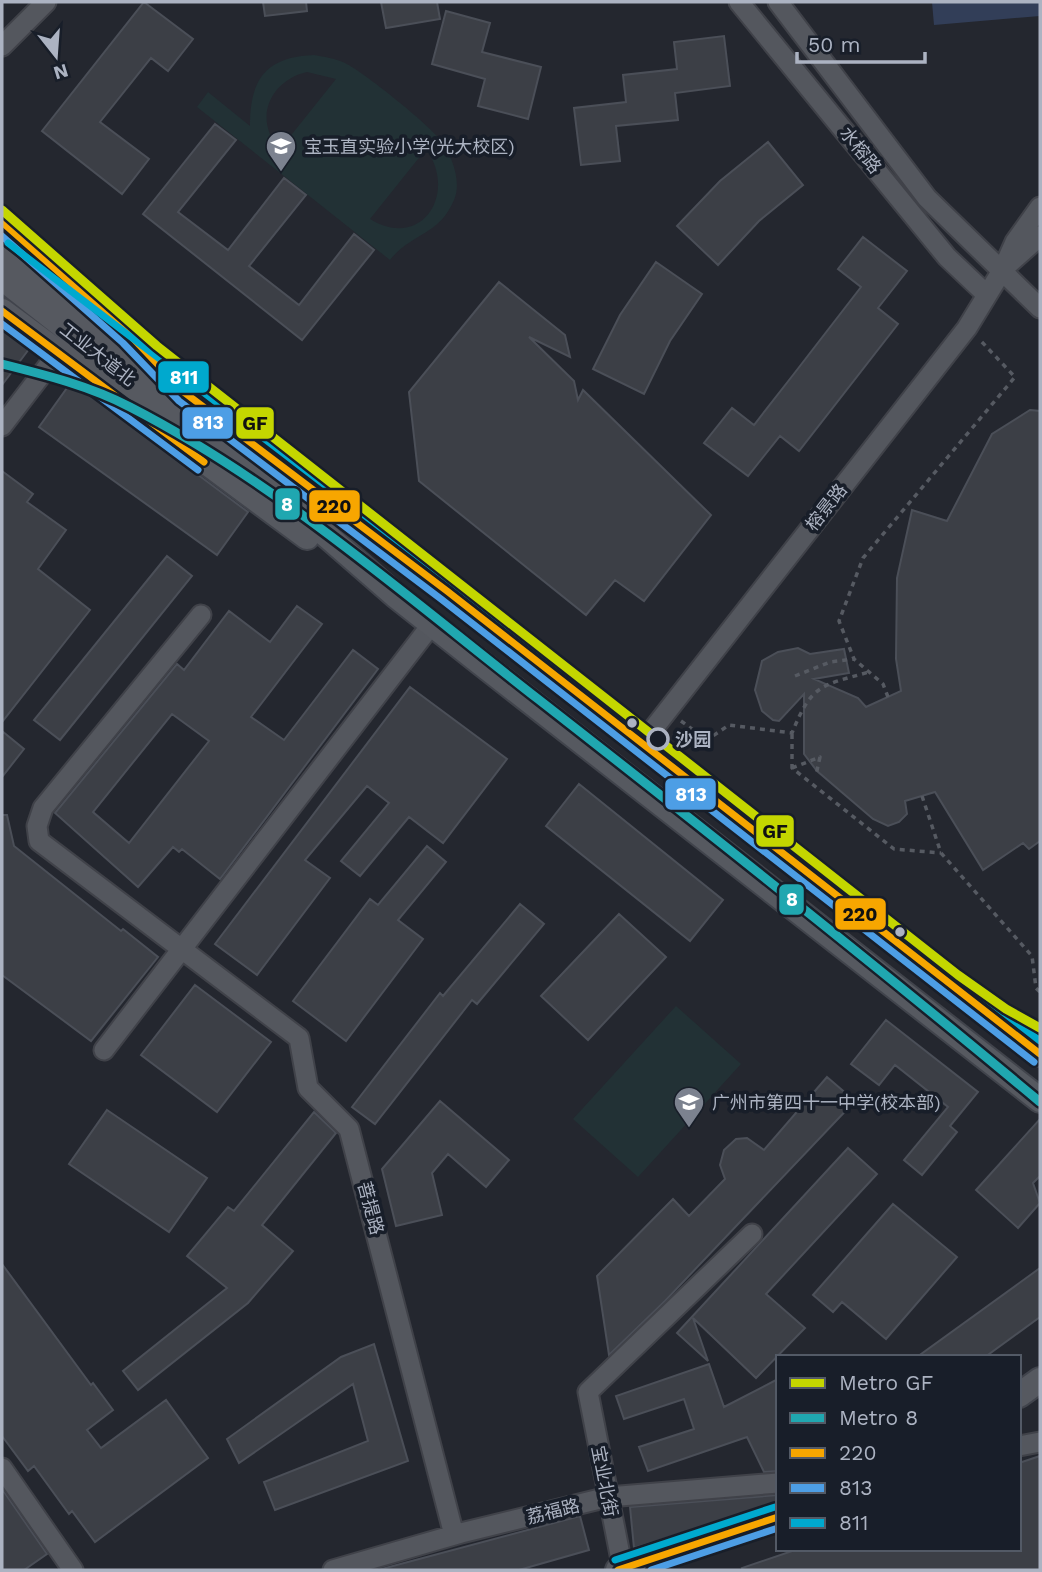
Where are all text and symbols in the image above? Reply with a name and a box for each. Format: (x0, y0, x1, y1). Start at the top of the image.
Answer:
north arrow (21, 21, 91, 91)
scale bar (797, 21, 925, 65)
text: 50 m (808, 32, 860, 57)
text: N (51, 59, 71, 85)
street label: 水榕路 (836, 122, 886, 178)
school or university icon: 宝玉直实验小学(光大校区) (264, 129, 298, 173)
place label: 宝玉直实验小学(光大校区) (304, 136, 515, 157)
street label: 工业大道北 (56, 318, 140, 390)
line badge: 811 (157, 360, 210, 394)
text: 811 (170, 366, 198, 389)
line badge: 813 (181, 406, 234, 440)
line badge: GF (235, 406, 275, 440)
text: 813 (192, 411, 224, 434)
text: GF (242, 412, 268, 435)
street label: 榕景路 (801, 479, 851, 535)
line badge: 8 (274, 487, 301, 521)
line badge: 220 (308, 489, 361, 523)
text: 8 (281, 493, 293, 516)
text: 220 (317, 495, 351, 518)
unlabelled marker (625, 716, 639, 730)
marker: 沙园 (647, 728, 669, 750)
place label: 沙园 (675, 729, 711, 750)
line badge: 813 (664, 777, 717, 811)
text: 813 (675, 783, 707, 806)
line badge: GF (755, 814, 795, 848)
text: GF (762, 820, 788, 843)
line badge: 8 (778, 883, 805, 916)
text: 8 (786, 888, 798, 911)
line badge: 220 (834, 897, 887, 931)
text: 220 (843, 903, 877, 926)
unlabelled marker (893, 925, 907, 939)
school or university icon: 广州市第四十一中学(校本部) (672, 1085, 706, 1129)
place label: 广州市第四十一中学(校本部) (712, 1092, 941, 1113)
street label: 菩提路 (354, 1179, 388, 1237)
legend (776, 1355, 1021, 1551)
text: Metro GF (839, 1370, 933, 1395)
text: Metro 8 (839, 1405, 918, 1430)
text: 220 (839, 1440, 877, 1465)
street label: 宝业北街 (588, 1444, 622, 1518)
text: 813 (839, 1475, 872, 1500)
street label: 荔福路 (524, 1494, 582, 1528)
text: 811 (839, 1510, 868, 1535)

